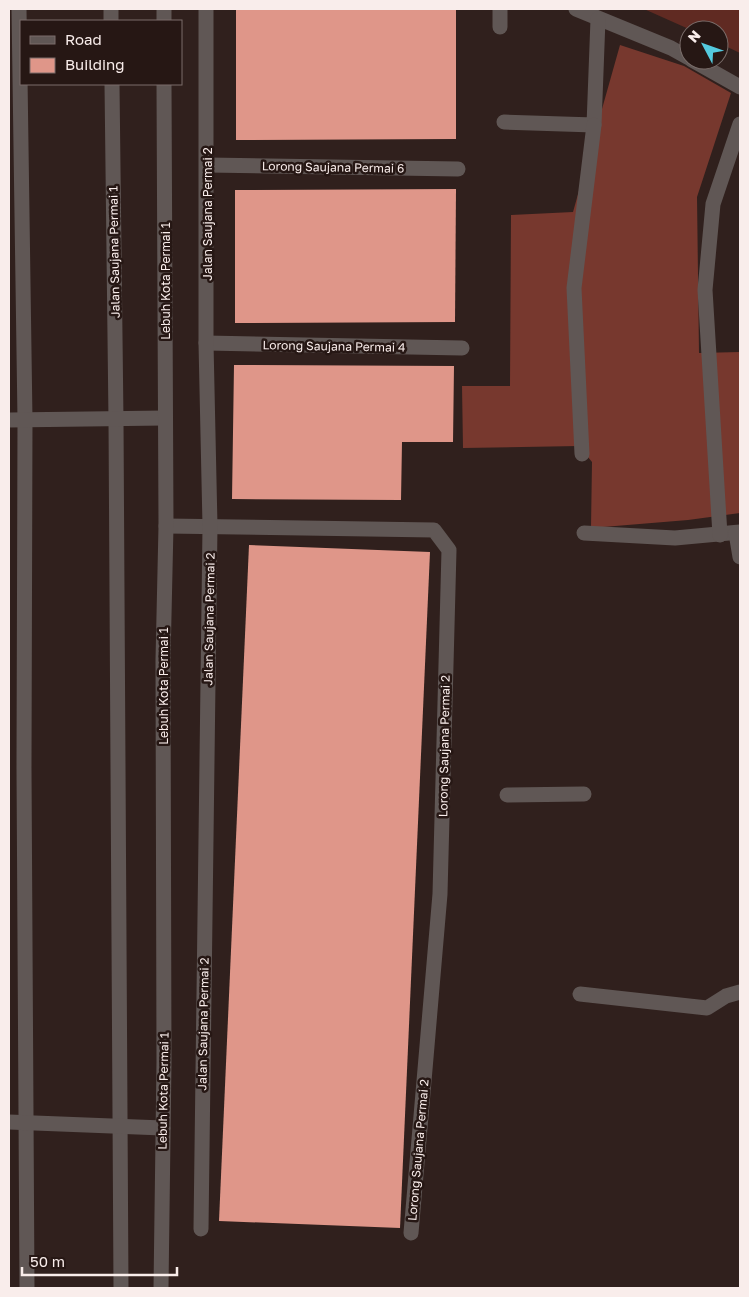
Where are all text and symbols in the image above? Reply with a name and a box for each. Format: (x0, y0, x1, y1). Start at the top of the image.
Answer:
legend (20, 20, 182, 85)
north arrow (679, 20, 729, 70)
text: N (684, 27, 704, 46)
text: Road (65, 30, 102, 48)
text: Building (65, 55, 125, 73)
street label: Jalan Saujana Permai 2 (200, 147, 215, 281)
street label: Lorong Saujana Permai 6 (262, 158, 404, 176)
street label: Jalan Saujana Permai 1 (105, 186, 123, 318)
street label: Lebuh Kota Permai 1 (158, 222, 173, 340)
street label: Lorong Saujana Permai 4 (263, 337, 405, 355)
street label: Jalan Saujana Permai 2 (200, 552, 218, 686)
street label: Lebuh Kota Permai 1 (156, 627, 171, 745)
street label: Lorong Saujana Permai 2 (435, 675, 453, 817)
street label: Jalan Saujana Permai 2 (194, 957, 212, 1091)
street label: Lebuh Kota Permai 1 (154, 1032, 172, 1150)
street label: Lorong Saujana Permai 2 (404, 1078, 432, 1222)
scale bar (22, 1244, 178, 1276)
text: 50 m (30, 1252, 65, 1270)

